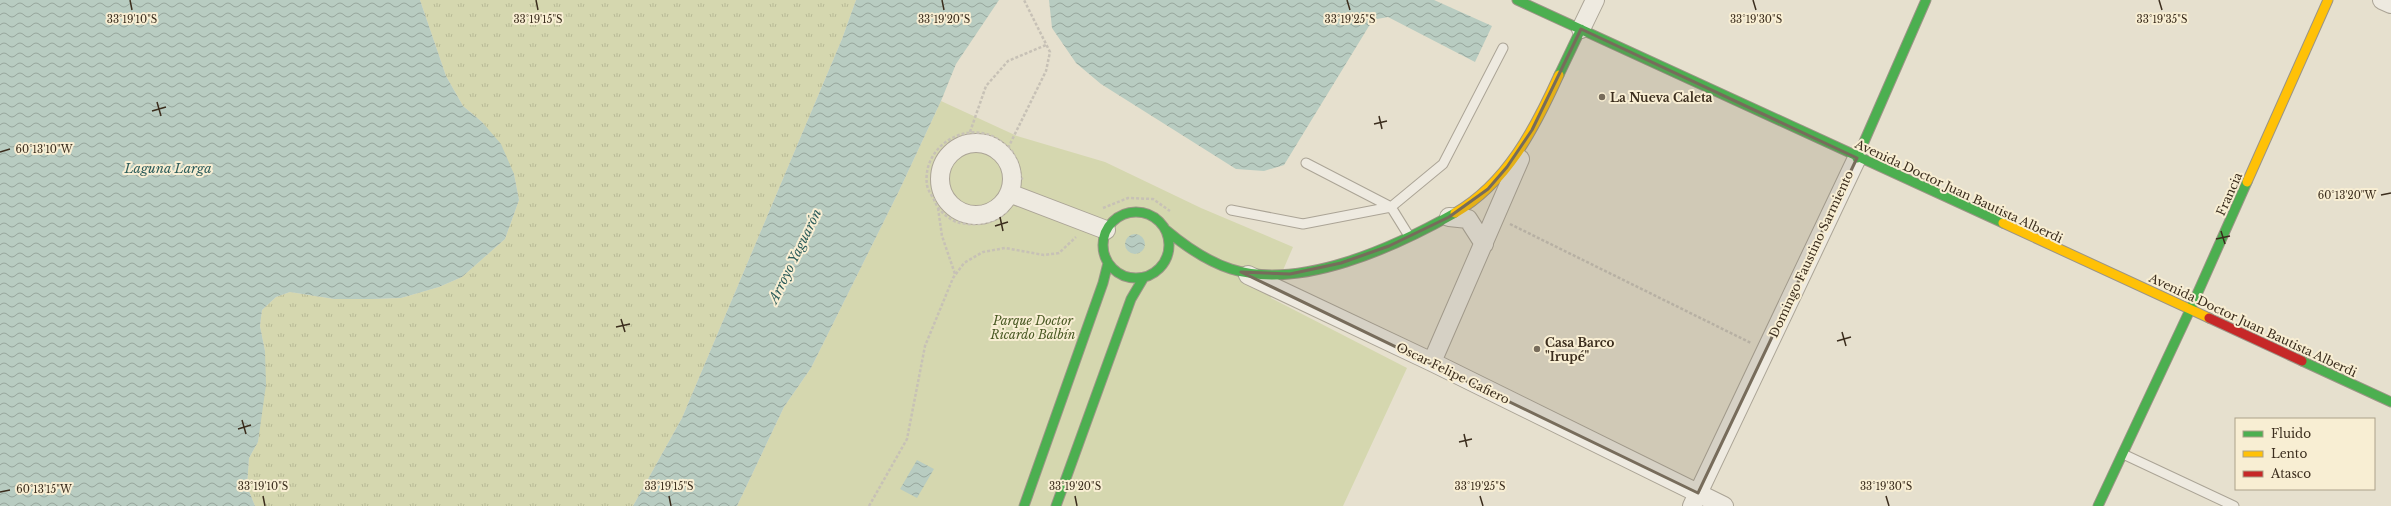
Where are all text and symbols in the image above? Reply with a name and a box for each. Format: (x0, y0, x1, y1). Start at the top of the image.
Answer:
text: 33°19'10"S (107, 13, 157, 26)
text: 33°19'15"S (513, 13, 563, 26)
text: 33°19'20"S (918, 13, 970, 26)
text: 33°19'25"S (1325, 13, 1375, 26)
text: 33°19'30"S (1730, 13, 1782, 26)
text: 33°19'35"S (2137, 13, 2187, 26)
place label: La Nueva Caleta (1610, 90, 1713, 105)
marker: La Nueva Caleta (1597, 92, 1607, 102)
street label: Avenida Doctor Juan Bautista Alberdi (1852, 136, 2065, 246)
text: 60°13'10"W (16, 143, 73, 156)
water label: Laguna Larga (123, 160, 212, 177)
street label: Domingo Faustino Sarmiento (1766, 168, 1856, 340)
street label: Francia (2213, 170, 2245, 218)
text: 60°13'20"W (2318, 189, 2377, 202)
water label: Arroyo Yaguarón (764, 206, 825, 308)
street label: Avenida Doctor Juan Bautista Alberdi (2146, 270, 2359, 380)
park label: Parque Doctor Ricardo Balbín (990, 313, 1076, 342)
place label: Casa Barco "Irupé" (1545, 335, 1615, 364)
street label: Oscar Felipe Cafiero (1394, 339, 1512, 407)
marker: Casa Barco "Irupé" (1532, 344, 1542, 354)
legend (2235, 418, 2375, 490)
text: Fluido (2271, 426, 2311, 441)
text: Lento (2271, 446, 2307, 461)
text: Atasco (2270, 466, 2311, 481)
text: 33°19'10"S (238, 480, 288, 493)
text: 33°19'15"S (644, 480, 694, 493)
text: 33°19'20"S (1049, 480, 1101, 493)
text: 33°19'25"S (1455, 480, 1505, 493)
text: 33°19'30"S (1860, 480, 1912, 493)
text: 60°13'15"W (16, 483, 72, 496)

